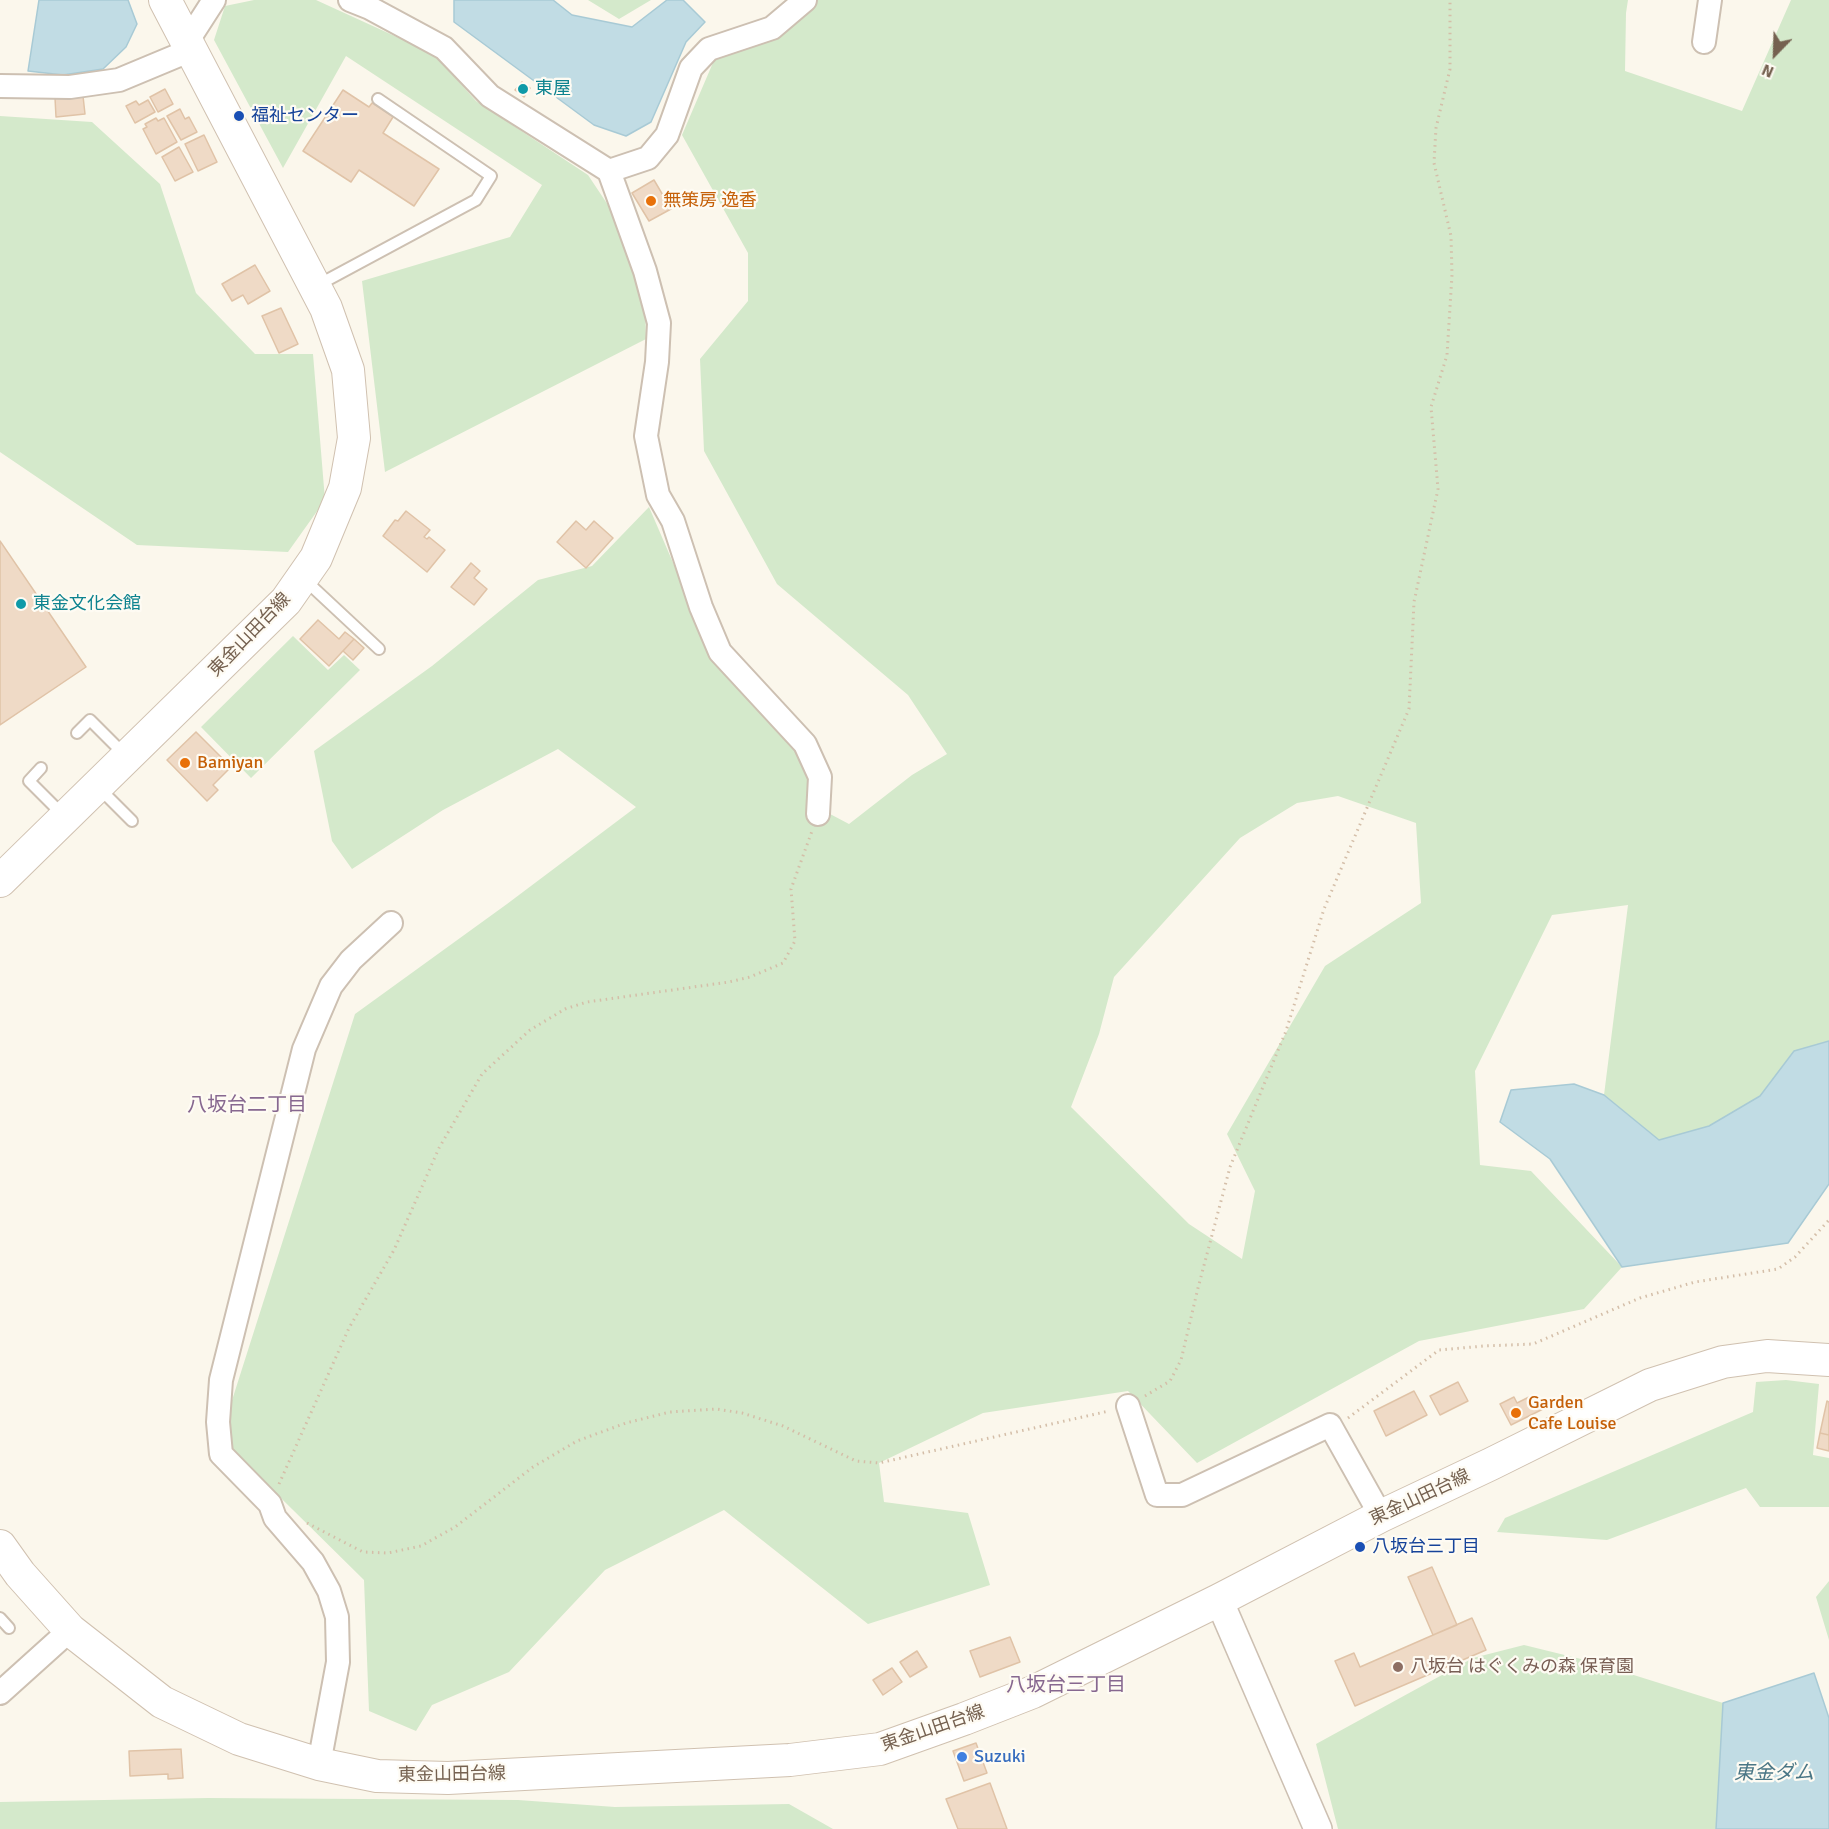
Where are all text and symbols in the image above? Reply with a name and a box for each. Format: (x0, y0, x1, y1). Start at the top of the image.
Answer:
north arrow (1745, 24, 1805, 84)
text: N (1759, 59, 1777, 82)
place label: 東屋 (535, 78, 571, 100)
marker: 東屋 (516, 82, 530, 96)
place label: 福祉センター (251, 105, 359, 127)
marker: 福祉センター (232, 109, 246, 123)
place label: 無策房 逸香 (663, 190, 757, 212)
marker: 無策房 逸香 (644, 194, 658, 208)
street label: 東金山田台線 (205, 589, 295, 681)
place label: 東金文化会館 (33, 593, 141, 615)
marker: 東金文化会館 (14, 597, 28, 611)
place label: Bamiyan (197, 752, 263, 774)
marker: Bamiyan (178, 756, 192, 770)
district label: 八坂台二丁目 (187, 1094, 307, 1118)
place label: Garden Cafe Louise (1528, 1392, 1617, 1434)
marker: Garden Cafe Louise (1509, 1406, 1523, 1420)
street label: 東金山田台線 (1366, 1465, 1474, 1531)
place label: 八坂台三丁目 (1372, 1536, 1480, 1558)
marker: 八坂台三丁目 (1353, 1540, 1367, 1554)
place label: 八坂台 はぐくみの森 保育園 (1410, 1656, 1634, 1678)
marker: 八坂台 はぐくみの森 保育園 (1391, 1660, 1405, 1674)
district label: 八坂台三丁目 (1006, 1674, 1126, 1698)
street label: 東金山田台線 (878, 1701, 988, 1757)
place label: Suzuki (974, 1746, 1026, 1768)
marker: Suzuki (955, 1750, 969, 1764)
water label: 東金ダム (1734, 1762, 1814, 1786)
street label: 東金山田台線 (398, 1763, 506, 1787)

